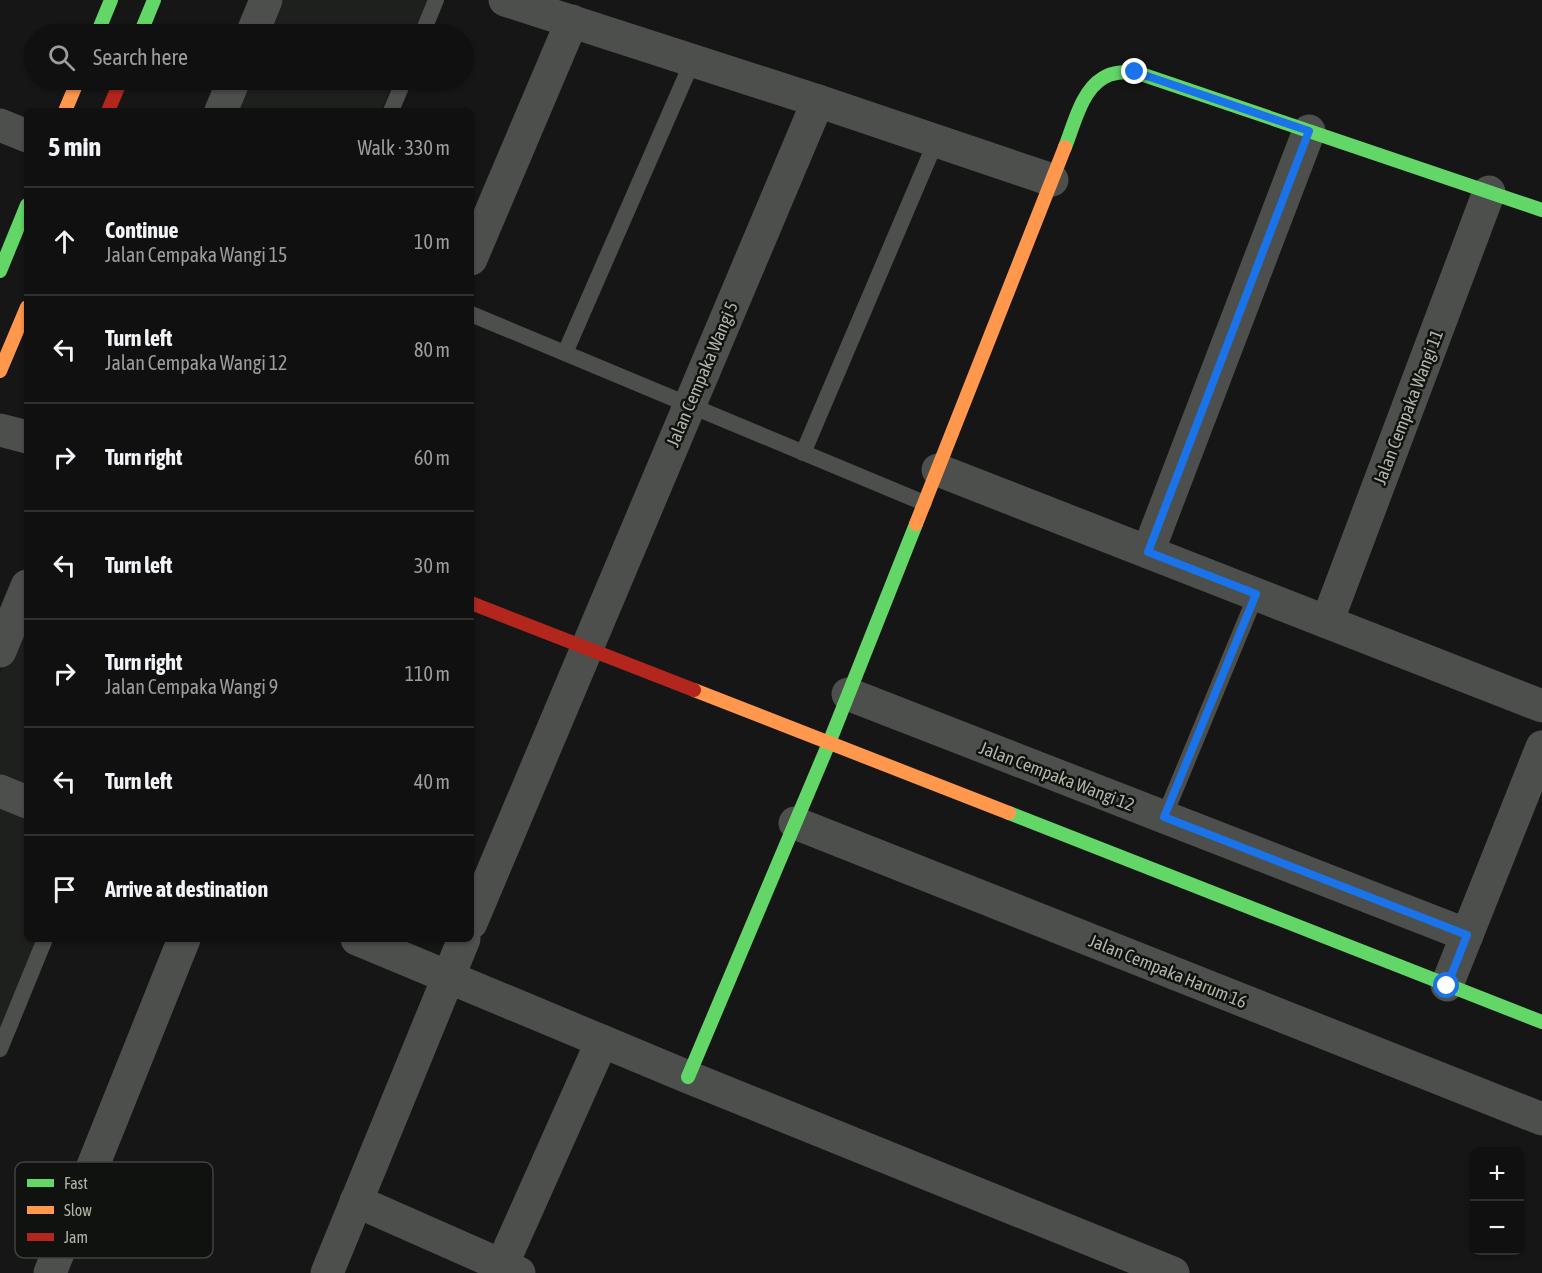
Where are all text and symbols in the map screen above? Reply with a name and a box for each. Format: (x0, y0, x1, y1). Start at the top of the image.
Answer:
search box (24, 24, 474, 90)
icon: search (45, 41, 78, 74)
text: Search here (93, 44, 188, 70)
route end (1121, 58, 1147, 84)
text: 5 min (48, 132, 101, 162)
text: Walk · 330 m (358, 136, 450, 159)
text: Continue (105, 217, 179, 243)
icon: ahead (48, 225, 81, 258)
text: 10 m (414, 230, 450, 253)
text: Jalan Cempaka Wangi 15 (105, 243, 287, 266)
street label: Jalan Cempaka Wangi 5 (662, 298, 742, 450)
text: Turn left (105, 325, 172, 351)
street label: Jalan Cempaka Wangi 11 (1369, 327, 1447, 487)
icon: left (48, 333, 81, 366)
text: 80 m (414, 338, 450, 361)
text: Jalan Cempaka Wangi 12 (105, 351, 287, 374)
icon: right (48, 441, 81, 474)
text: Turn right (105, 444, 182, 470)
text: 60 m (414, 446, 450, 469)
icon: left (48, 549, 81, 582)
text: Turn left (105, 552, 172, 578)
text: 30 m (414, 554, 450, 577)
text: Turn right (105, 649, 182, 675)
icon: right (48, 657, 81, 690)
text: 110 m (405, 662, 450, 685)
text: Jalan Cempaka Wangi 9 (105, 675, 278, 698)
street label: Jalan Cempaka Wangi 12 (977, 737, 1137, 815)
icon: left (48, 765, 81, 798)
text: Turn left (105, 768, 172, 794)
text: 40 m (414, 770, 450, 793)
icon: arrive (48, 873, 81, 906)
text: Arrive at destination (105, 876, 268, 902)
street label: Jalan Cempaka Harum 16 (1086, 930, 1250, 1012)
route start (1433, 972, 1459, 998)
map controls (1470, 1147, 1524, 1255)
button: + (1470, 1147, 1524, 1201)
legend (15, 1162, 213, 1258)
text: Fast (64, 1174, 88, 1192)
text: Slow (64, 1201, 92, 1219)
button: − (1470, 1201, 1524, 1255)
text: Jam (64, 1228, 88, 1246)

